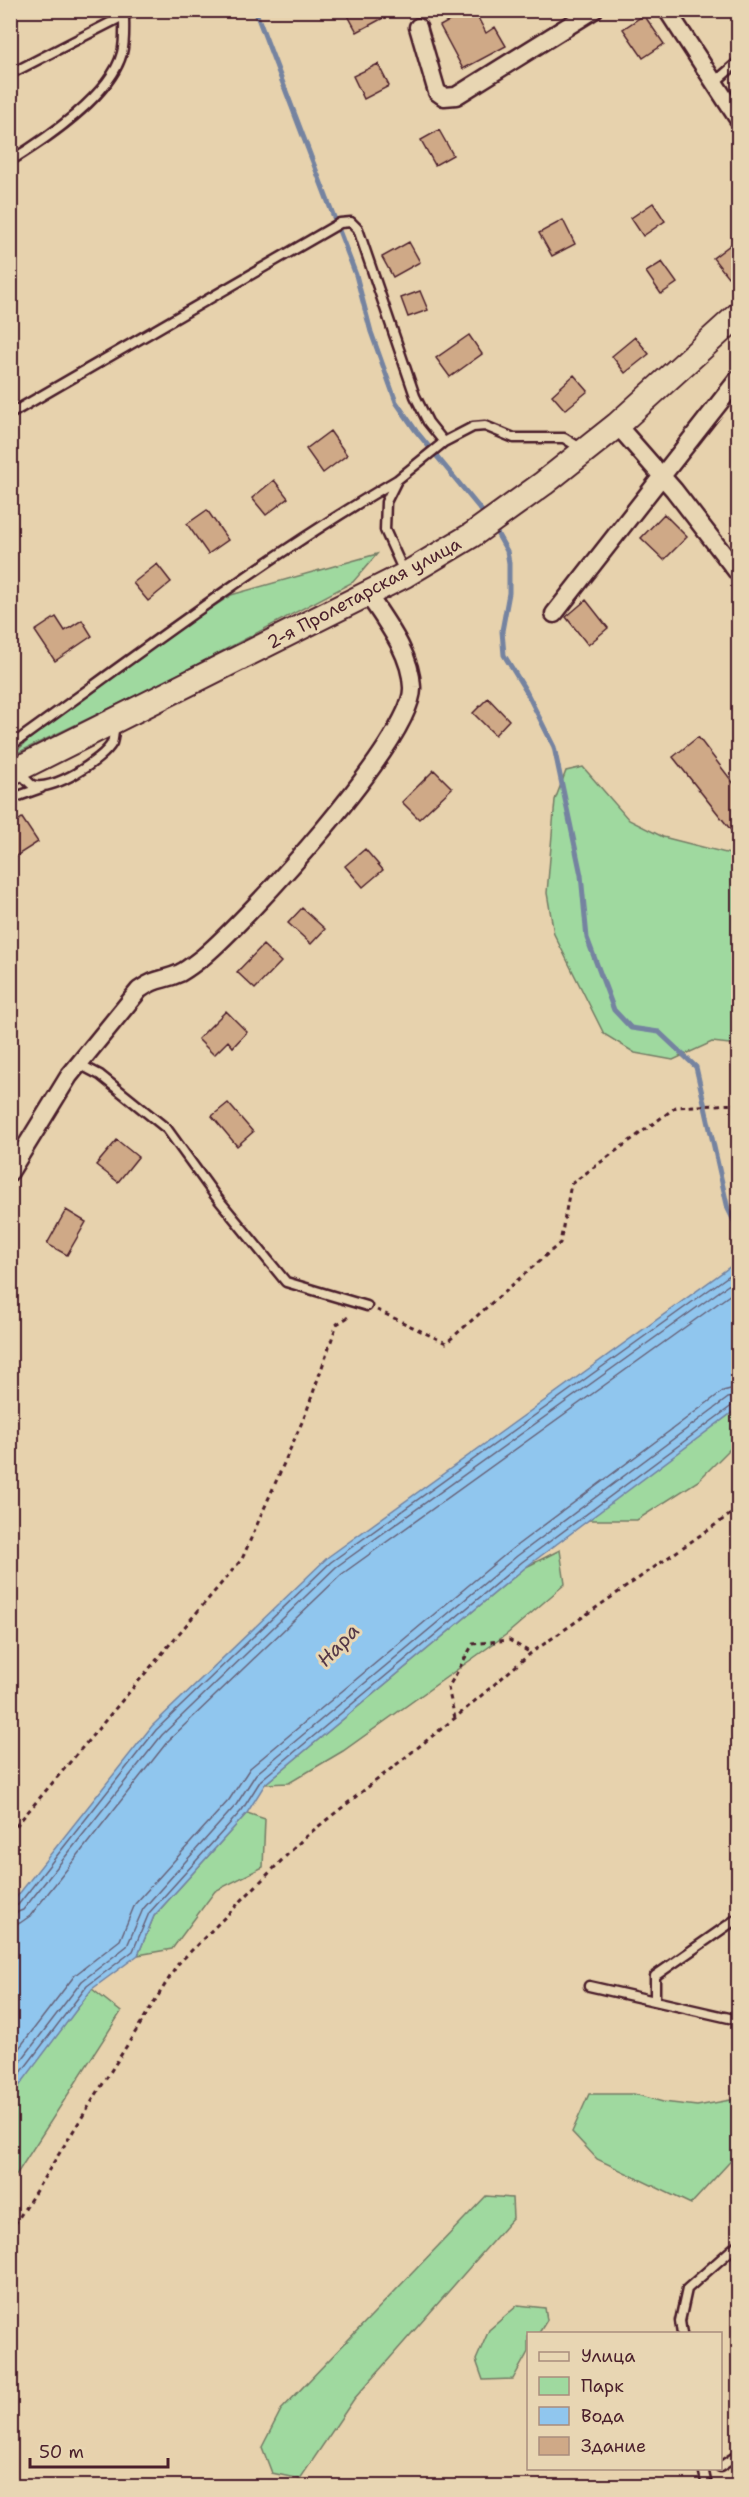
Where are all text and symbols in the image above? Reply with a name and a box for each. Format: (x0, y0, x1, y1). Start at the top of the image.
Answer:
street label: 2-я Пролетарская улица (263, 532, 465, 654)
water label: Нара (311, 1618, 365, 1672)
legend (527, 2332, 722, 2470)
text: Улица (581, 2344, 635, 2368)
text: Парк (581, 2374, 624, 2398)
text: Вода (581, 2404, 624, 2428)
scale bar (30, 2431, 168, 2469)
text: Здание (581, 2434, 646, 2458)
text: 50 m (39, 2440, 84, 2464)

